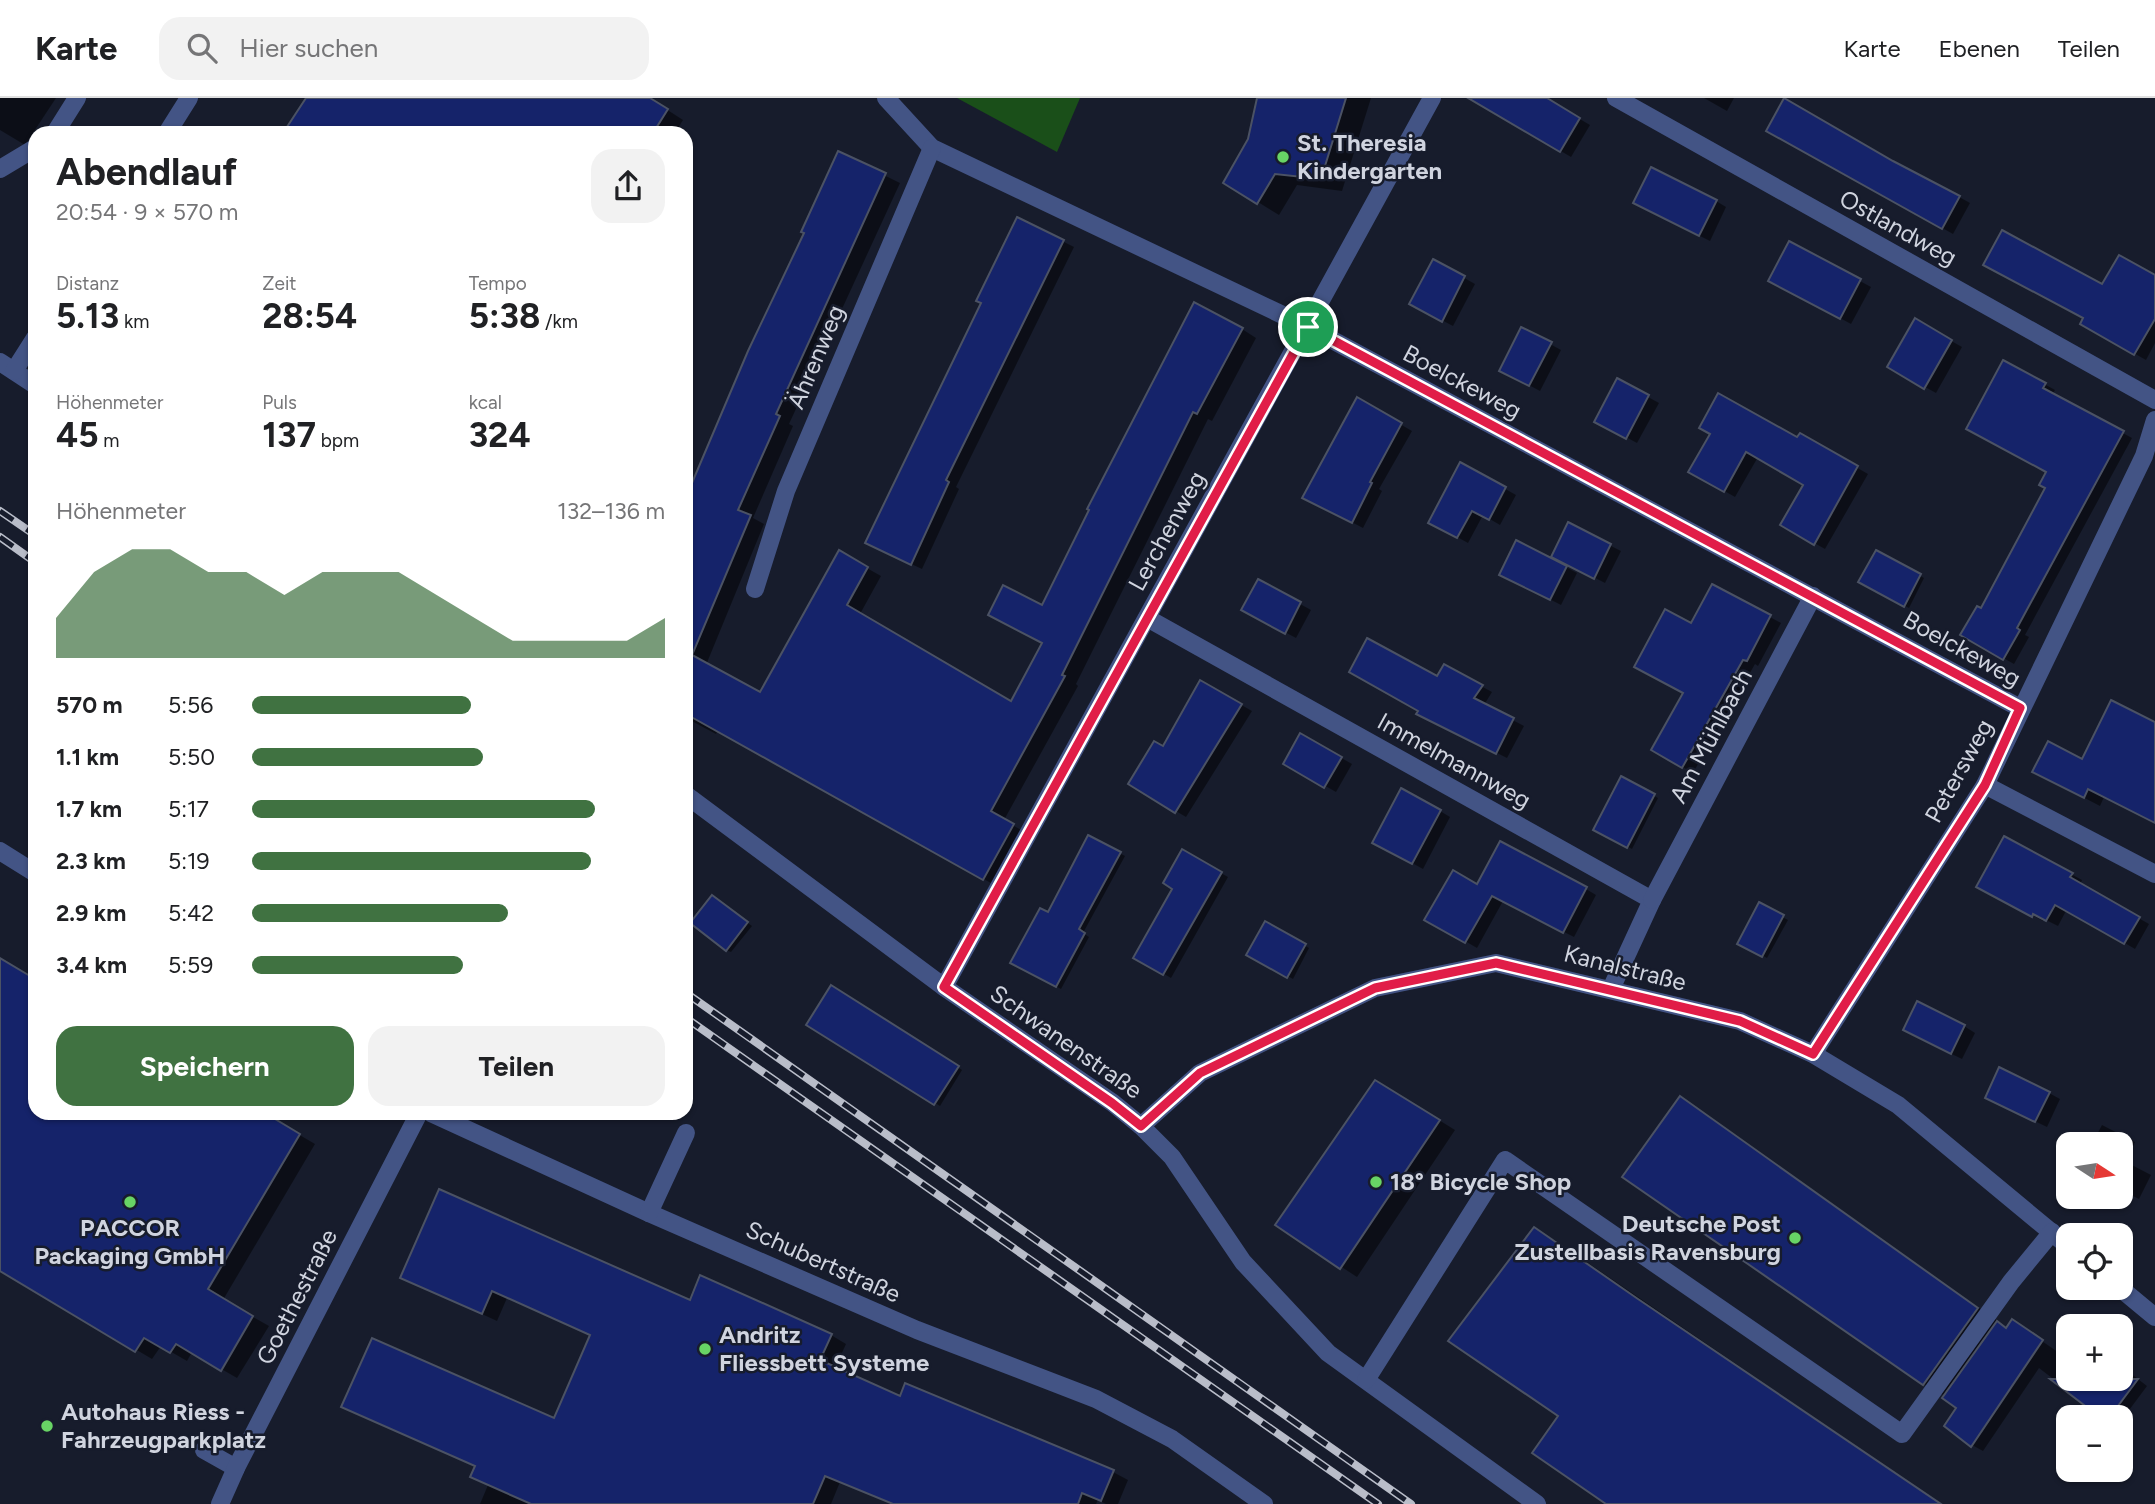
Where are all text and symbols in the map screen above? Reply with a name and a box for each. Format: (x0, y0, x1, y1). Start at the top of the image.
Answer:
search box (159, 17, 649, 80)
text: Karte (35, 29, 117, 68)
icon: search (183, 29, 221, 67)
text: Hier suchen (239, 32, 378, 64)
text: Karte (1844, 34, 1901, 63)
text: Ebenen (1939, 34, 2020, 63)
text: Teilen (2058, 34, 2120, 63)
place label: St. Theresia Kindergarten (1297, 128, 1442, 185)
text: Abendlauf (56, 149, 237, 195)
button: share (591, 149, 665, 223)
marker: St. Theresia Kindergarten (1275, 149, 1291, 165)
street label: Ostlandweg (1835, 183, 1962, 272)
text: 20:54 · 9 × 570 m (56, 198, 238, 226)
text: Distanz (56, 272, 119, 295)
text: Zeit (262, 272, 296, 295)
text: Tempo (469, 272, 527, 295)
text: 5.13 (56, 295, 119, 337)
text: 28:54 (262, 295, 357, 337)
text: 5:38 (469, 295, 540, 337)
pin (1278, 297, 1338, 357)
street label: Ährenweg (781, 301, 850, 413)
icon: arrive (1289, 308, 1327, 346)
text: km (119, 310, 149, 333)
text: /km (540, 310, 578, 333)
street label: Boelckeweg (1398, 338, 1526, 425)
text: Höhenmeter (56, 391, 163, 414)
text: Puls (262, 391, 297, 414)
text: kcal (469, 391, 502, 414)
text: 45 (56, 414, 99, 456)
text: 137 (262, 414, 316, 456)
text: 324 (469, 414, 531, 456)
text: m (99, 429, 119, 452)
text: bpm (316, 429, 359, 452)
street label: Lerchenweg (1122, 466, 1211, 596)
text: Höhenmeter (56, 497, 186, 525)
text: 132–136 m (557, 497, 665, 525)
street label: Boelckeweg (1898, 604, 2026, 693)
street label: Am Mühlbach (1663, 664, 1758, 808)
text: 570 m (56, 691, 123, 719)
text: 5:56 (168, 691, 213, 719)
street label: Immelmannweg (1373, 706, 1536, 815)
street label: Petersweg (1918, 714, 1999, 828)
text: 1.1 km (56, 743, 119, 771)
text: 5:50 (168, 743, 215, 771)
text: 1.7 km (56, 795, 122, 823)
text: 5:17 (168, 795, 209, 823)
text: 2.3 km (56, 847, 126, 875)
text: 5:19 (168, 847, 210, 875)
text: 2.9 km (56, 899, 126, 927)
text: 5:42 (168, 899, 214, 927)
street label: Kanalstraße (1561, 938, 1689, 997)
text: 3.4 km (56, 951, 127, 979)
text: 5:59 (168, 951, 213, 979)
street label: Schwanenstraße (985, 978, 1148, 1105)
button: Speichern (56, 1026, 354, 1106)
button: Teilen (368, 1026, 665, 1106)
north arrow (2056, 1132, 2133, 1209)
map controls (2056, 1132, 2133, 1482)
place label: 18° Bicycle Shop (1390, 1167, 1571, 1196)
marker: 18° Bicycle Shop (1368, 1174, 1384, 1190)
marker: PACCOR Packaging GmbH (122, 1194, 138, 1210)
place label: Deutsche Post Zustellbasis Ravensburg (1515, 1209, 1781, 1266)
place label: PACCOR Packaging GmbH (35, 1213, 225, 1270)
street label: Schubertstraße (741, 1215, 905, 1309)
button: locate (2056, 1223, 2133, 1300)
street label: Goethestraße (250, 1224, 343, 1369)
marker: Deutsche Post Zustellbasis Ravensburg (1787, 1230, 1803, 1246)
button: + (2056, 1314, 2133, 1391)
place label: Andritz Fliessbett Systeme (719, 1320, 929, 1377)
marker: Andritz Fliessbett Systeme (697, 1341, 713, 1357)
place label: Autohaus Riess - Fahrzeugparkplatz (61, 1397, 266, 1454)
button: − (2056, 1405, 2133, 1482)
marker: Autohaus Riess - Fahrzeugparkplatz (39, 1418, 55, 1434)

